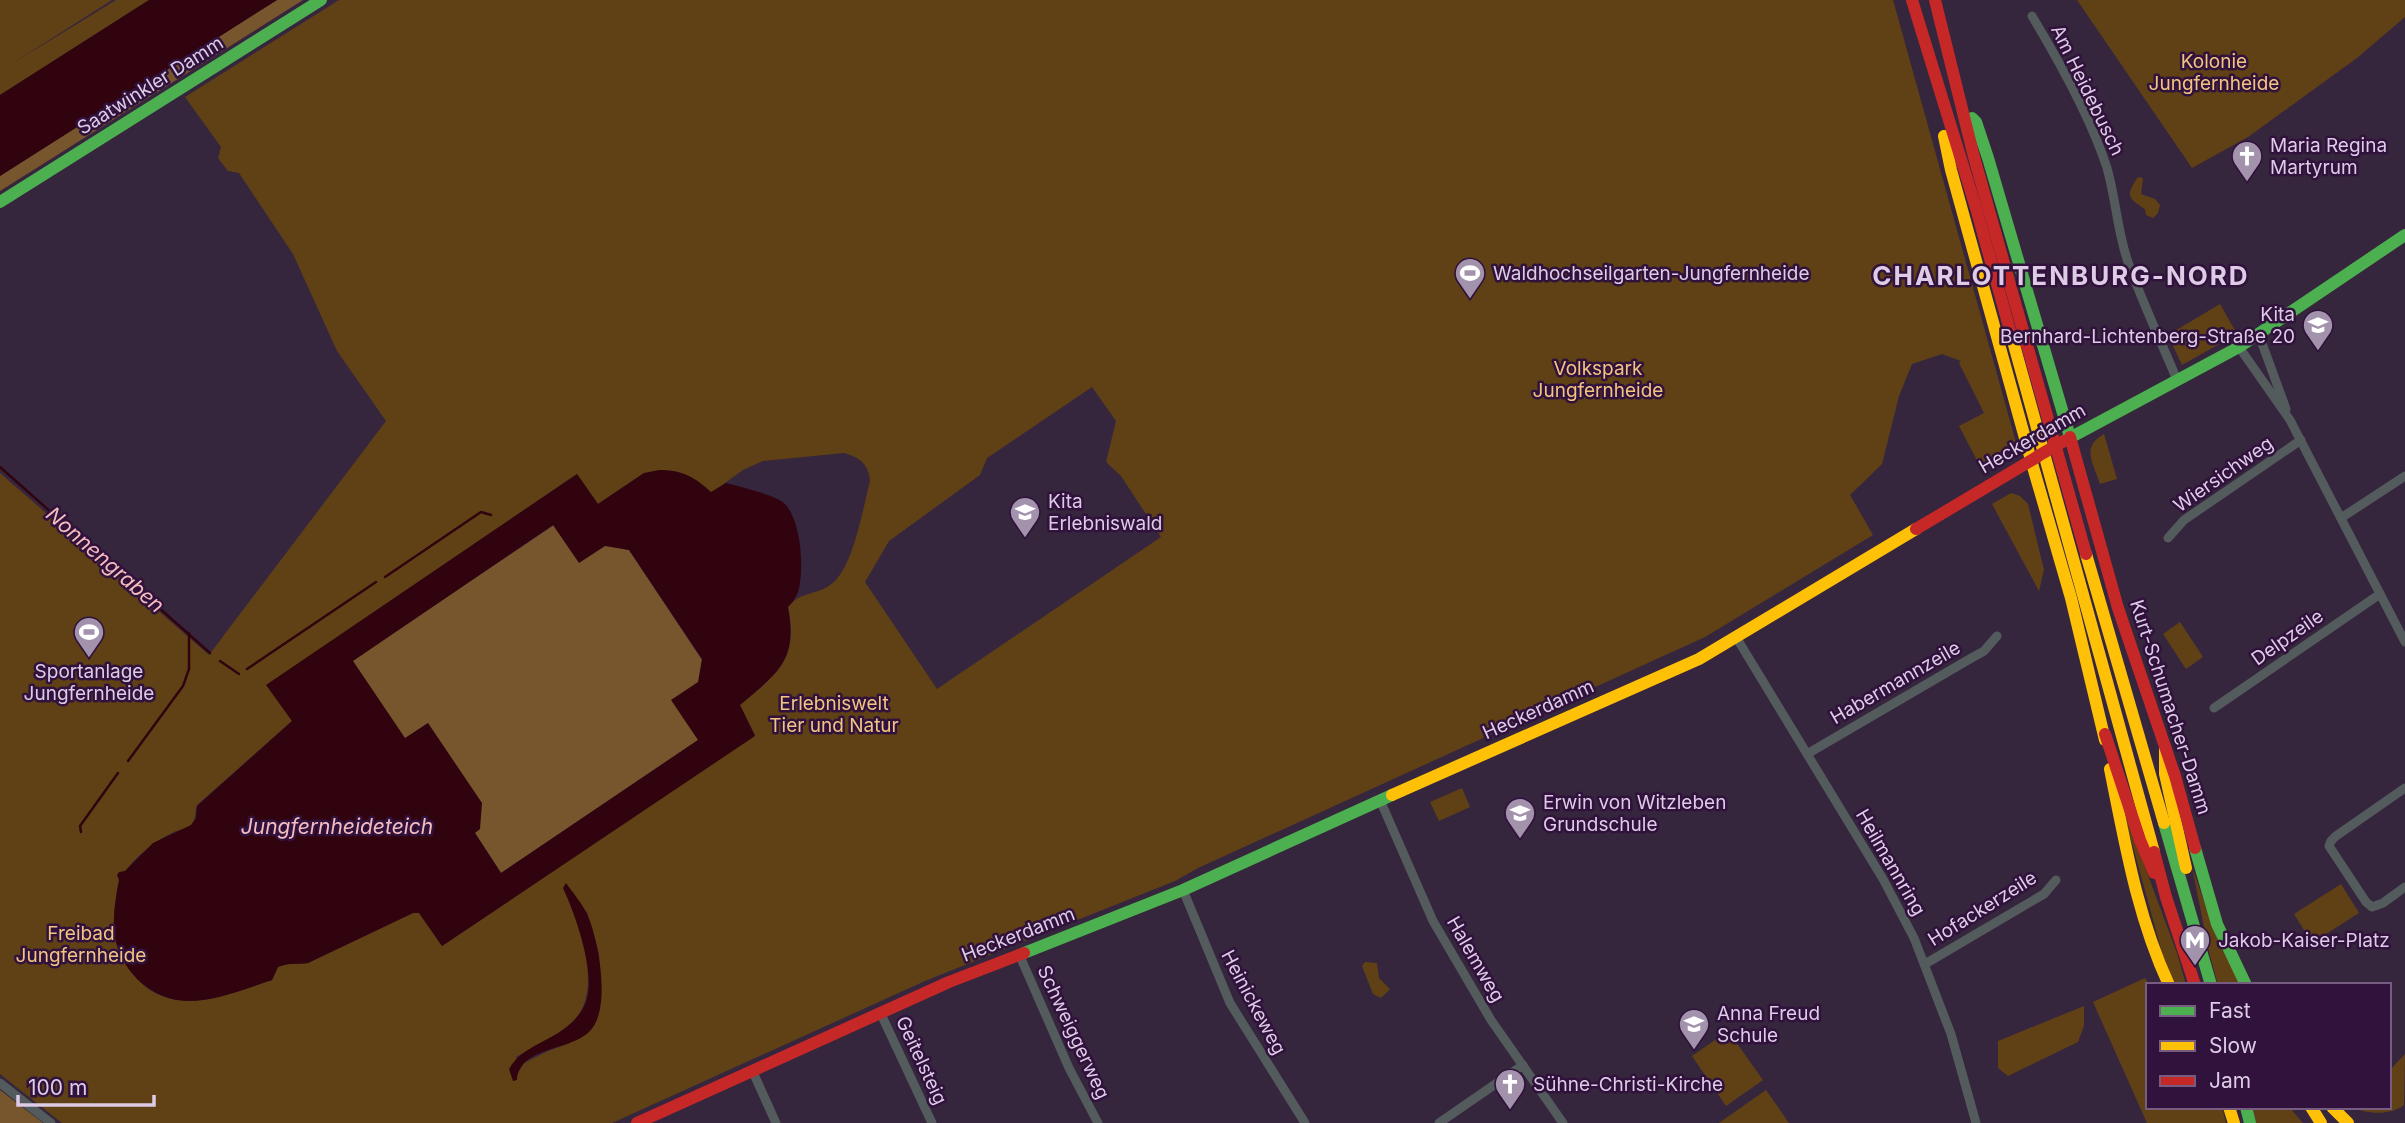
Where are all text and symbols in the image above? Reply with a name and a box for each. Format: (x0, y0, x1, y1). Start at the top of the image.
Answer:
street label: Am Heidebusch (2046, 21, 2129, 159)
street label: Saatwinkler Damm (73, 31, 227, 140)
park label: Kolonie Jungfernheide (2149, 50, 2279, 95)
place label: Maria Regina Martyrum (2270, 134, 2387, 179)
church icon: Maria Regina Martyrum (2230, 139, 2264, 183)
sports icon: Waldhochseilgarten-Jungfernheide (1453, 256, 1487, 300)
district label: CHARLOTTENBURG-NORD (1872, 260, 2250, 291)
place label: Waldhochseilgarten-Jungfernheide (1493, 262, 1809, 285)
place label: Kita Bernhard-Lichtenberg-Straße 20 (2000, 303, 2295, 348)
school or university icon: Kita Bernhard-Lichtenberg-Straße 20 (2301, 308, 2335, 352)
park label: Volkspark Jungfernheide (1533, 357, 1663, 402)
street label: Heckerdamm (1975, 399, 2090, 478)
street label: Wiersichweg (2169, 432, 2277, 517)
place label: Kita Erlebniswald (1048, 490, 1163, 535)
school or university icon: Kita Erlebniswald (1008, 495, 1042, 539)
water label: Nonnengraben (41, 501, 170, 618)
street label: Kurt-Schumacher-Damm (2125, 597, 2216, 817)
street label: Delpzeile (2247, 604, 2328, 670)
sports icon: Sportanlage Jungfernheide (72, 615, 106, 659)
street label: Habermannzeile (1826, 636, 1964, 729)
place label: Sportanlage Jungfernheide (24, 660, 154, 705)
street label: Heckerdamm (1479, 675, 1597, 744)
park label: Erlebniswelt Tier und Natur (769, 692, 899, 737)
place label: Erwin von Witzleben Grundschule (1543, 791, 1726, 836)
school or university icon: Erwin von Witzleben Grundschule (1503, 796, 1537, 840)
street label: Heilmannring (1851, 805, 1930, 920)
water label: Jungfernheideteich (241, 814, 433, 839)
street label: Hofackerzeile (1924, 866, 2041, 951)
street label: Heckerdamm (958, 902, 1078, 967)
street label: Halemweg (1442, 912, 1509, 1006)
park label: Freibad Jungfernheide (16, 922, 146, 967)
metro station icon: Jakob-Kaiser-Platz (2178, 923, 2212, 967)
place label: Jakob-Kaiser-Platz (2218, 929, 2390, 952)
street label: Heinickeweg (1216, 946, 1291, 1058)
street label: Schweiggerweg (1033, 962, 1115, 1103)
legend (2146, 983, 2391, 1109)
text: Fast (2209, 998, 2251, 1023)
place label: Anna Freud Schule (1717, 1002, 1820, 1047)
school or university icon: Anna Freud Schule (1677, 1007, 1711, 1051)
street label: Geitelsteig (891, 1012, 952, 1108)
text: Slow (2209, 1033, 2257, 1058)
scale bar (18, 1064, 154, 1108)
church icon: Sühne-Christi-Kirche (1493, 1067, 1527, 1111)
text: Jam (2209, 1068, 2251, 1093)
place label: Sühne-Christi-Kirche (1533, 1073, 1723, 1096)
text: 100 m (28, 1075, 87, 1100)

